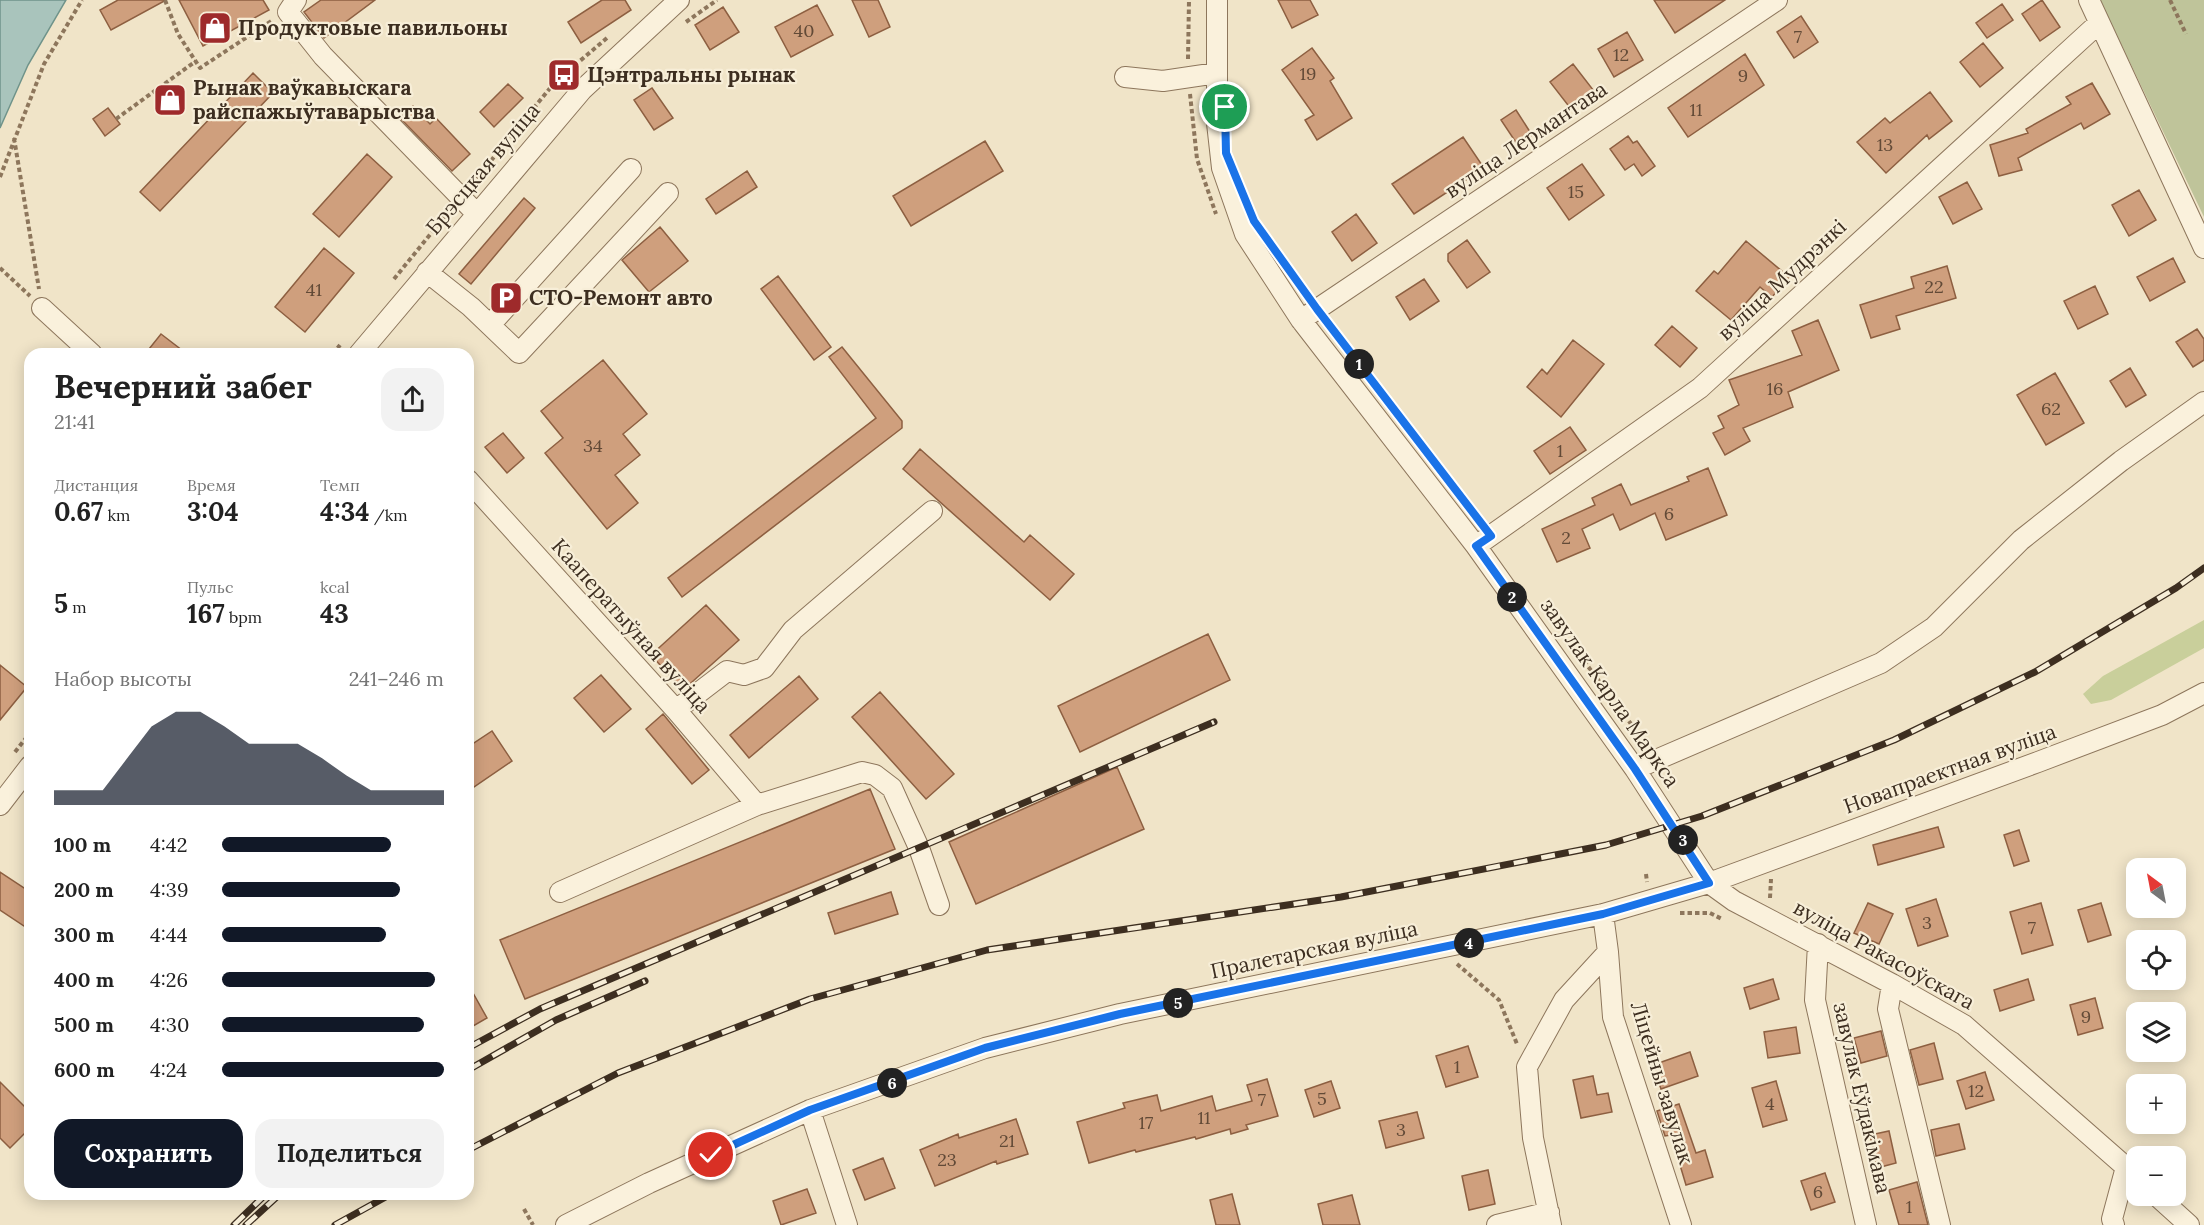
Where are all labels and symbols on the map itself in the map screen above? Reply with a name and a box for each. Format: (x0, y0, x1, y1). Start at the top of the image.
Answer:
shop icon: Продуктовые павильоны (197, 10, 233, 46)
place label: Продуктовые павильоны (238, 14, 508, 41)
house number: 40 (794, 19, 814, 42)
house number: 7 (1794, 25, 1802, 48)
house number: 12 (1613, 43, 1629, 66)
bus stop icon: Цэнтральны рынак (546, 57, 582, 93)
place label: Цэнтральны рынак (587, 61, 796, 88)
house number: 19 (1300, 62, 1316, 85)
house number: 9 (1738, 64, 1748, 87)
place label: Рынак ваўкавыскага райспажыўтаварыства (193, 74, 435, 125)
street label: вуліца Лермантава (1439, 75, 1612, 204)
pin (1199, 81, 1250, 132)
shop icon: Рынак ваўкавыскага райспажыўтаварыства (152, 82, 188, 118)
street label: Брэсцкая вуліца (420, 97, 546, 240)
house number: 11 (1689, 98, 1703, 121)
house number: 13 (1877, 133, 1893, 156)
house number: 15 (1568, 180, 1584, 203)
street label: вуліца Мудрэнкі (1712, 213, 1852, 346)
house number: 22 (1924, 275, 1944, 298)
house number: 41 (306, 278, 322, 301)
parking icon: СТО-Ремонт авто (488, 280, 524, 316)
place label: СТО-Ремонт авто (529, 284, 713, 311)
pin: 1 (1344, 349, 1374, 379)
house number: 16 (1767, 377, 1783, 400)
house number: 62 (2041, 397, 2061, 420)
house number: 34 (583, 434, 603, 457)
house number: 1 (1557, 439, 1563, 462)
house number: 6 (1664, 502, 1674, 525)
house number: 2 (1561, 526, 1571, 549)
street label: Кааператыўная вуліца (546, 533, 717, 719)
pin: 2 (1497, 582, 1527, 612)
street label: завулак Карла Маркса (1535, 593, 1686, 793)
street label: Новапраектная вуліца (1840, 717, 2060, 820)
pin: 3 (1668, 825, 1698, 855)
north arrow (2126, 858, 2186, 918)
street label: вуліца Ракасоўскага (1789, 894, 1980, 1016)
house number: 3 (1922, 911, 1932, 934)
street label: Пралетарская вуліца (1208, 914, 1420, 985)
house number: 7 (2028, 916, 2036, 939)
pin: 4 (1454, 928, 1484, 958)
pin: 5 (1163, 988, 1193, 1018)
street label: Ліцейны завулак (1625, 998, 1700, 1168)
street label: завулак Еўдакімава (1827, 1000, 1898, 1196)
house number: 9 (2081, 1005, 2091, 1028)
house number: 1 (1454, 1055, 1460, 1078)
pin: 6 (877, 1068, 907, 1098)
house number: 12 (1968, 1079, 1984, 1102)
house number: 5 (1317, 1087, 1327, 1110)
house number: 7 (1258, 1088, 1266, 1111)
house number: 4 (1765, 1092, 1775, 1115)
house number: 11 (1197, 1106, 1211, 1129)
house number: 17 (1139, 1111, 1153, 1134)
house number: 3 (1396, 1118, 1406, 1141)
pin (685, 1129, 736, 1180)
house number: 21 (999, 1129, 1015, 1152)
house number: 23 (937, 1148, 957, 1171)
house number: 6 (1813, 1180, 1823, 1203)
house number: 1 (1906, 1195, 1912, 1218)

